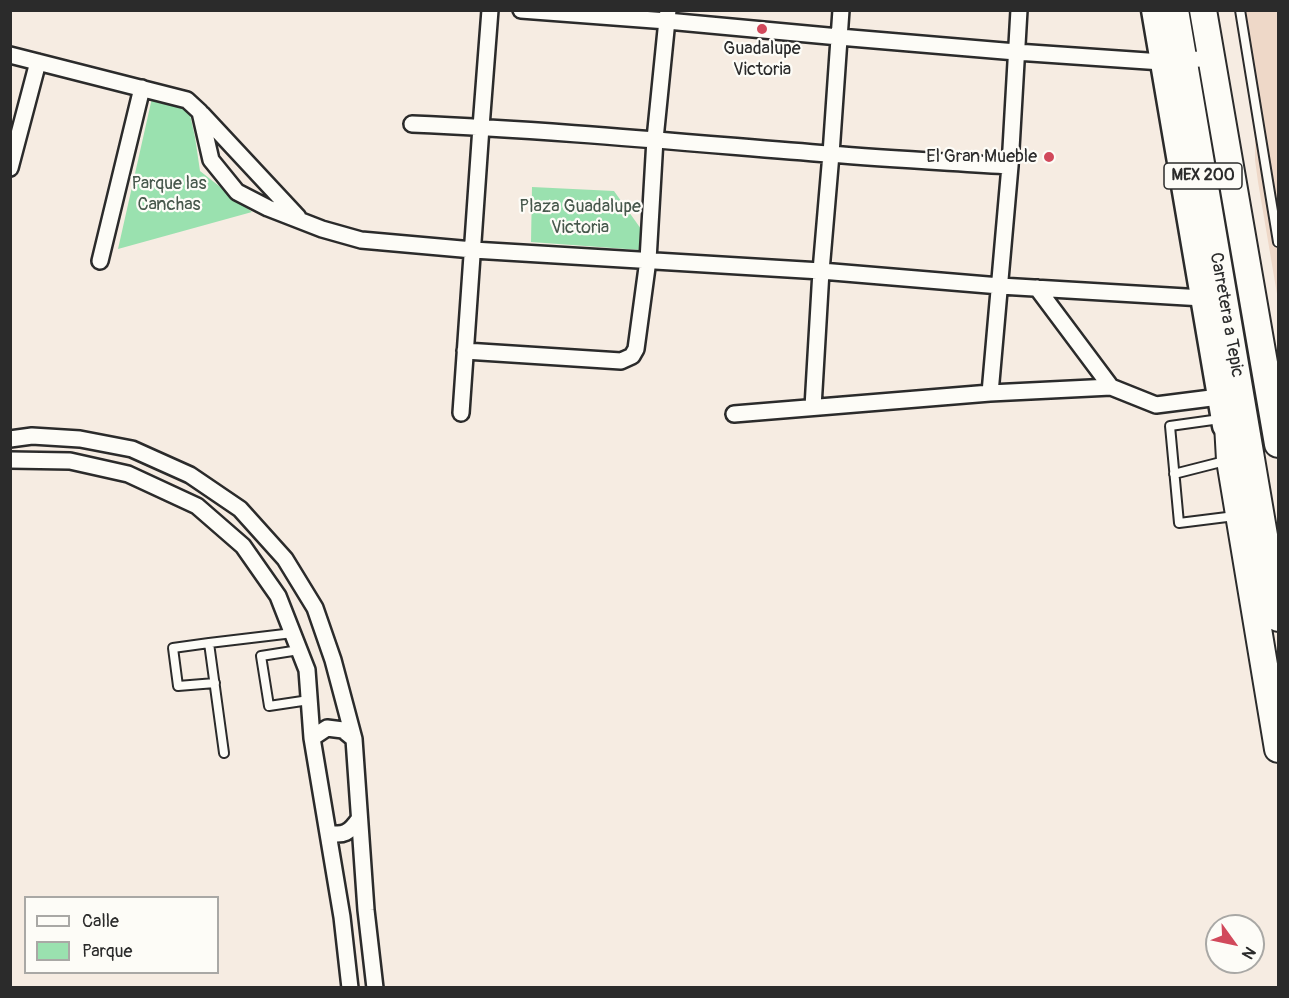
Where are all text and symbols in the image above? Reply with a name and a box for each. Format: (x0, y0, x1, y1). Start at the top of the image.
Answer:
marker: Guadalupe Victoria (755, 22, 769, 36)
place label: Guadalupe Victoria (723, 38, 801, 80)
place label: El Gran Mueble (926, 146, 1037, 168)
marker: El Gran Mueble (1042, 150, 1056, 164)
road number: MEX 200 (1164, 163, 1242, 189)
park label: Parque las Canchas (132, 173, 206, 216)
park label: Plaza Guadalupe Victoria (519, 196, 641, 238)
street label: Carretera a Tepic (1204, 251, 1248, 379)
legend (24, 896, 219, 974)
text: Calle (82, 910, 119, 933)
north arrow (1205, 914, 1265, 974)
text: Parque (82, 940, 132, 963)
text: N (1237, 943, 1260, 963)

